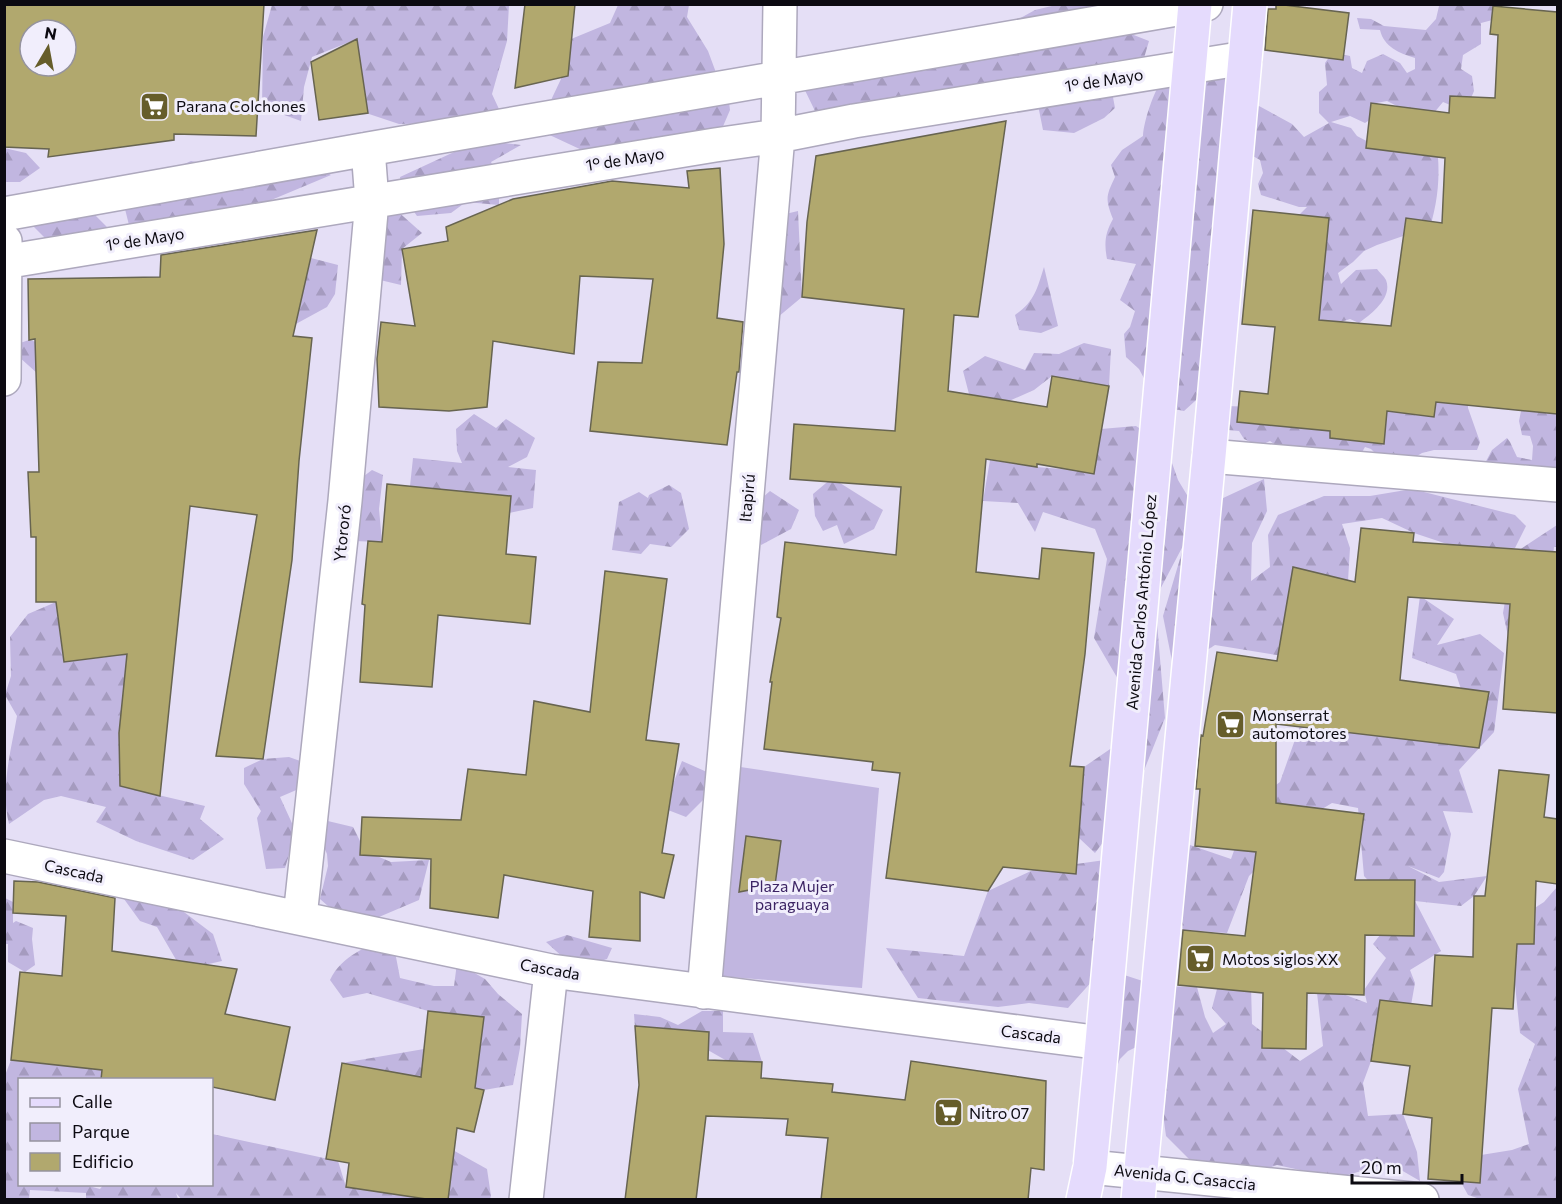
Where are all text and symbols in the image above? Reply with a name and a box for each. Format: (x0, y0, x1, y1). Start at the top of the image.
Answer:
north arrow (18, 18, 78, 78)
text: N (43, 22, 58, 43)
street label: 1° de Mayo (1063, 64, 1145, 95)
supermarket icon: Parana Colchones (139, 90, 171, 122)
place label: Parana Colchones (176, 96, 306, 115)
street label: 1° de Mayo (584, 143, 666, 174)
street label: 1° de Mayo (104, 223, 186, 254)
street label: Itapirú (735, 473, 758, 523)
street label: Avenida Carlos António López (1122, 493, 1159, 711)
street label: Ytororó (329, 503, 354, 562)
place label: Monserrat automotores (1252, 705, 1347, 742)
supermarket icon: Monserrat automotores (1215, 708, 1247, 740)
street label: Cascada (43, 855, 106, 886)
park label: Plaza Mujer paraguaya (750, 876, 835, 913)
supermarket icon: Motos siglos XX (1185, 943, 1217, 975)
place label: Motos siglos XX (1222, 949, 1339, 968)
street label: Cascada (519, 954, 582, 983)
street label: Cascada (1000, 1020, 1062, 1047)
legend (18, 1078, 213, 1186)
text: Calle (72, 1090, 112, 1112)
supermarket icon: Nitro 07 (932, 1097, 964, 1129)
place label: Nitro 07 (969, 1103, 1029, 1122)
text: Parque (72, 1120, 130, 1142)
scale bar (1352, 1147, 1462, 1185)
text: Edificio (72, 1150, 134, 1172)
text: 20 m (1361, 1156, 1402, 1178)
street label: Avenida G. Casaccia (1113, 1160, 1257, 1193)

